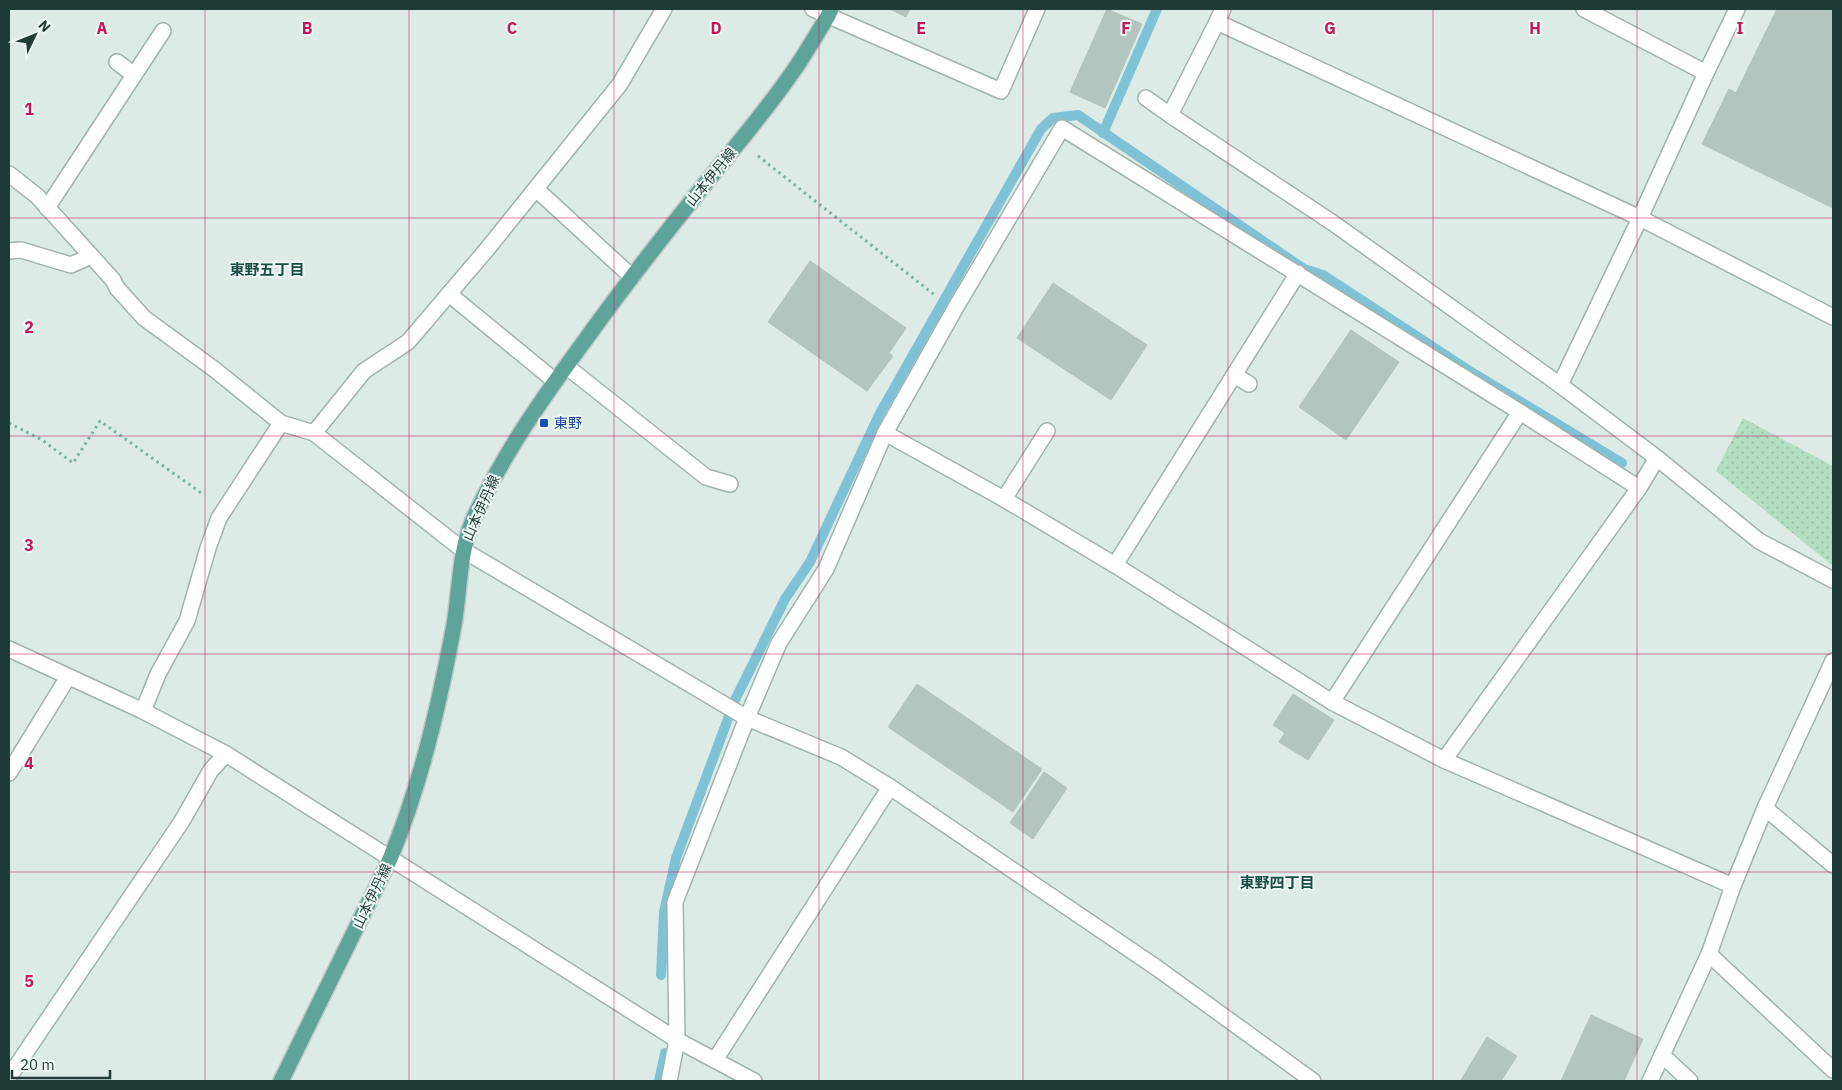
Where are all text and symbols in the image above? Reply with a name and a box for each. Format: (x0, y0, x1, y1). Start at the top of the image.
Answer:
north arrow (10, 10, 60, 60)
text: N (34, 16, 55, 36)
text: A (97, 18, 108, 38)
text: B (302, 18, 313, 38)
text: C (507, 18, 517, 38)
text: D (710, 18, 722, 38)
text: E (916, 18, 926, 38)
text: F (1121, 18, 1131, 38)
text: G (1324, 18, 1336, 38)
text: H (1529, 18, 1541, 38)
text: I (1737, 18, 1744, 38)
text: 1 (24, 99, 34, 119)
street label: 山本伊丹線 (682, 144, 740, 210)
district label: 東野五丁目 (229, 260, 305, 279)
text: 2 (24, 317, 34, 337)
place label: 東野 (554, 414, 582, 432)
marker: 東野 (538, 417, 550, 429)
street label: 山本伊丹線 (459, 472, 503, 544)
text: 3 (24, 535, 34, 555)
text: 4 (24, 753, 34, 773)
street label: 山本伊丹線 (349, 861, 395, 931)
district label: 東野四丁目 (1239, 873, 1315, 892)
text: 5 (24, 971, 34, 991)
scale bar (12, 1048, 110, 1080)
text: 20 m (20, 1055, 55, 1074)

